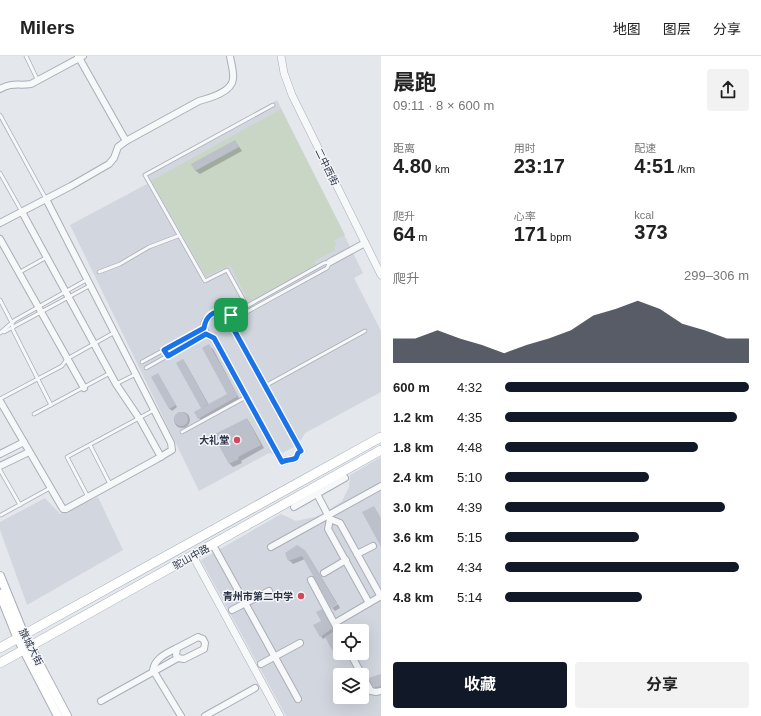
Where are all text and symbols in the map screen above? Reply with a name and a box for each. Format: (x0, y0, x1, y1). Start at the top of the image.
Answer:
text: Milers (20, 17, 75, 38)
text: 地图 (613, 21, 641, 37)
text: 图层 (663, 21, 691, 37)
text: 分享 (713, 21, 741, 37)
button: share (707, 69, 749, 111)
text: 晨跑 (393, 70, 437, 95)
text: 09:11 · 8 × 600 m (393, 98, 494, 113)
text: 距离 (393, 142, 415, 154)
text: 用时 (514, 142, 536, 154)
text: 配速 (634, 142, 656, 154)
street label: 二中西街 (313, 147, 341, 187)
text: 4.80 (393, 155, 432, 177)
text: 23:17 (514, 155, 565, 177)
text: 4:51 (634, 155, 674, 177)
text: km (432, 163, 450, 175)
text: /km (674, 163, 695, 175)
text: kcal (634, 209, 654, 221)
text: 爬升 (393, 210, 415, 222)
text: 心率 (514, 210, 536, 222)
text: 373 (634, 221, 668, 243)
text: 64 (393, 223, 415, 245)
text: 171 (514, 223, 547, 245)
text: m (415, 231, 427, 243)
text: bpm (547, 231, 572, 243)
text: 299–306 m (684, 268, 749, 283)
text: 爬升 (393, 271, 419, 286)
pin (214, 298, 248, 332)
icon: arrive (220, 304, 242, 326)
text: 600 m (393, 380, 430, 395)
text: 4:32 (457, 380, 482, 395)
text: 1.2 km (393, 410, 433, 425)
text: 4:35 (457, 410, 482, 425)
place label: 大礼堂 (199, 434, 229, 446)
marker: 大礼堂 (232, 435, 242, 445)
text: 1.8 km (393, 440, 433, 455)
text: 4:48 (457, 440, 482, 455)
text: 2.4 km (393, 470, 433, 485)
text: 5:10 (457, 470, 482, 485)
text: 3.0 km (393, 500, 433, 515)
text: 4:39 (457, 500, 482, 515)
text: 3.6 km (393, 530, 433, 545)
text: 5:15 (457, 530, 482, 545)
street label: 驼山中路 (171, 542, 211, 572)
text: 4.2 km (393, 560, 433, 575)
text: 4:34 (457, 560, 482, 575)
place label: 青州市第二中学 (223, 590, 293, 602)
text: 4.8 km (393, 590, 433, 605)
text: 5:14 (457, 590, 482, 605)
marker: 青州市第二中学 (296, 591, 306, 601)
map controls (333, 624, 369, 704)
button: locate (333, 624, 369, 660)
street label: 旗城大街 (17, 627, 45, 667)
button: 收藏 (393, 662, 567, 708)
button: 分享 (575, 662, 749, 708)
button: layers (333, 668, 369, 704)

